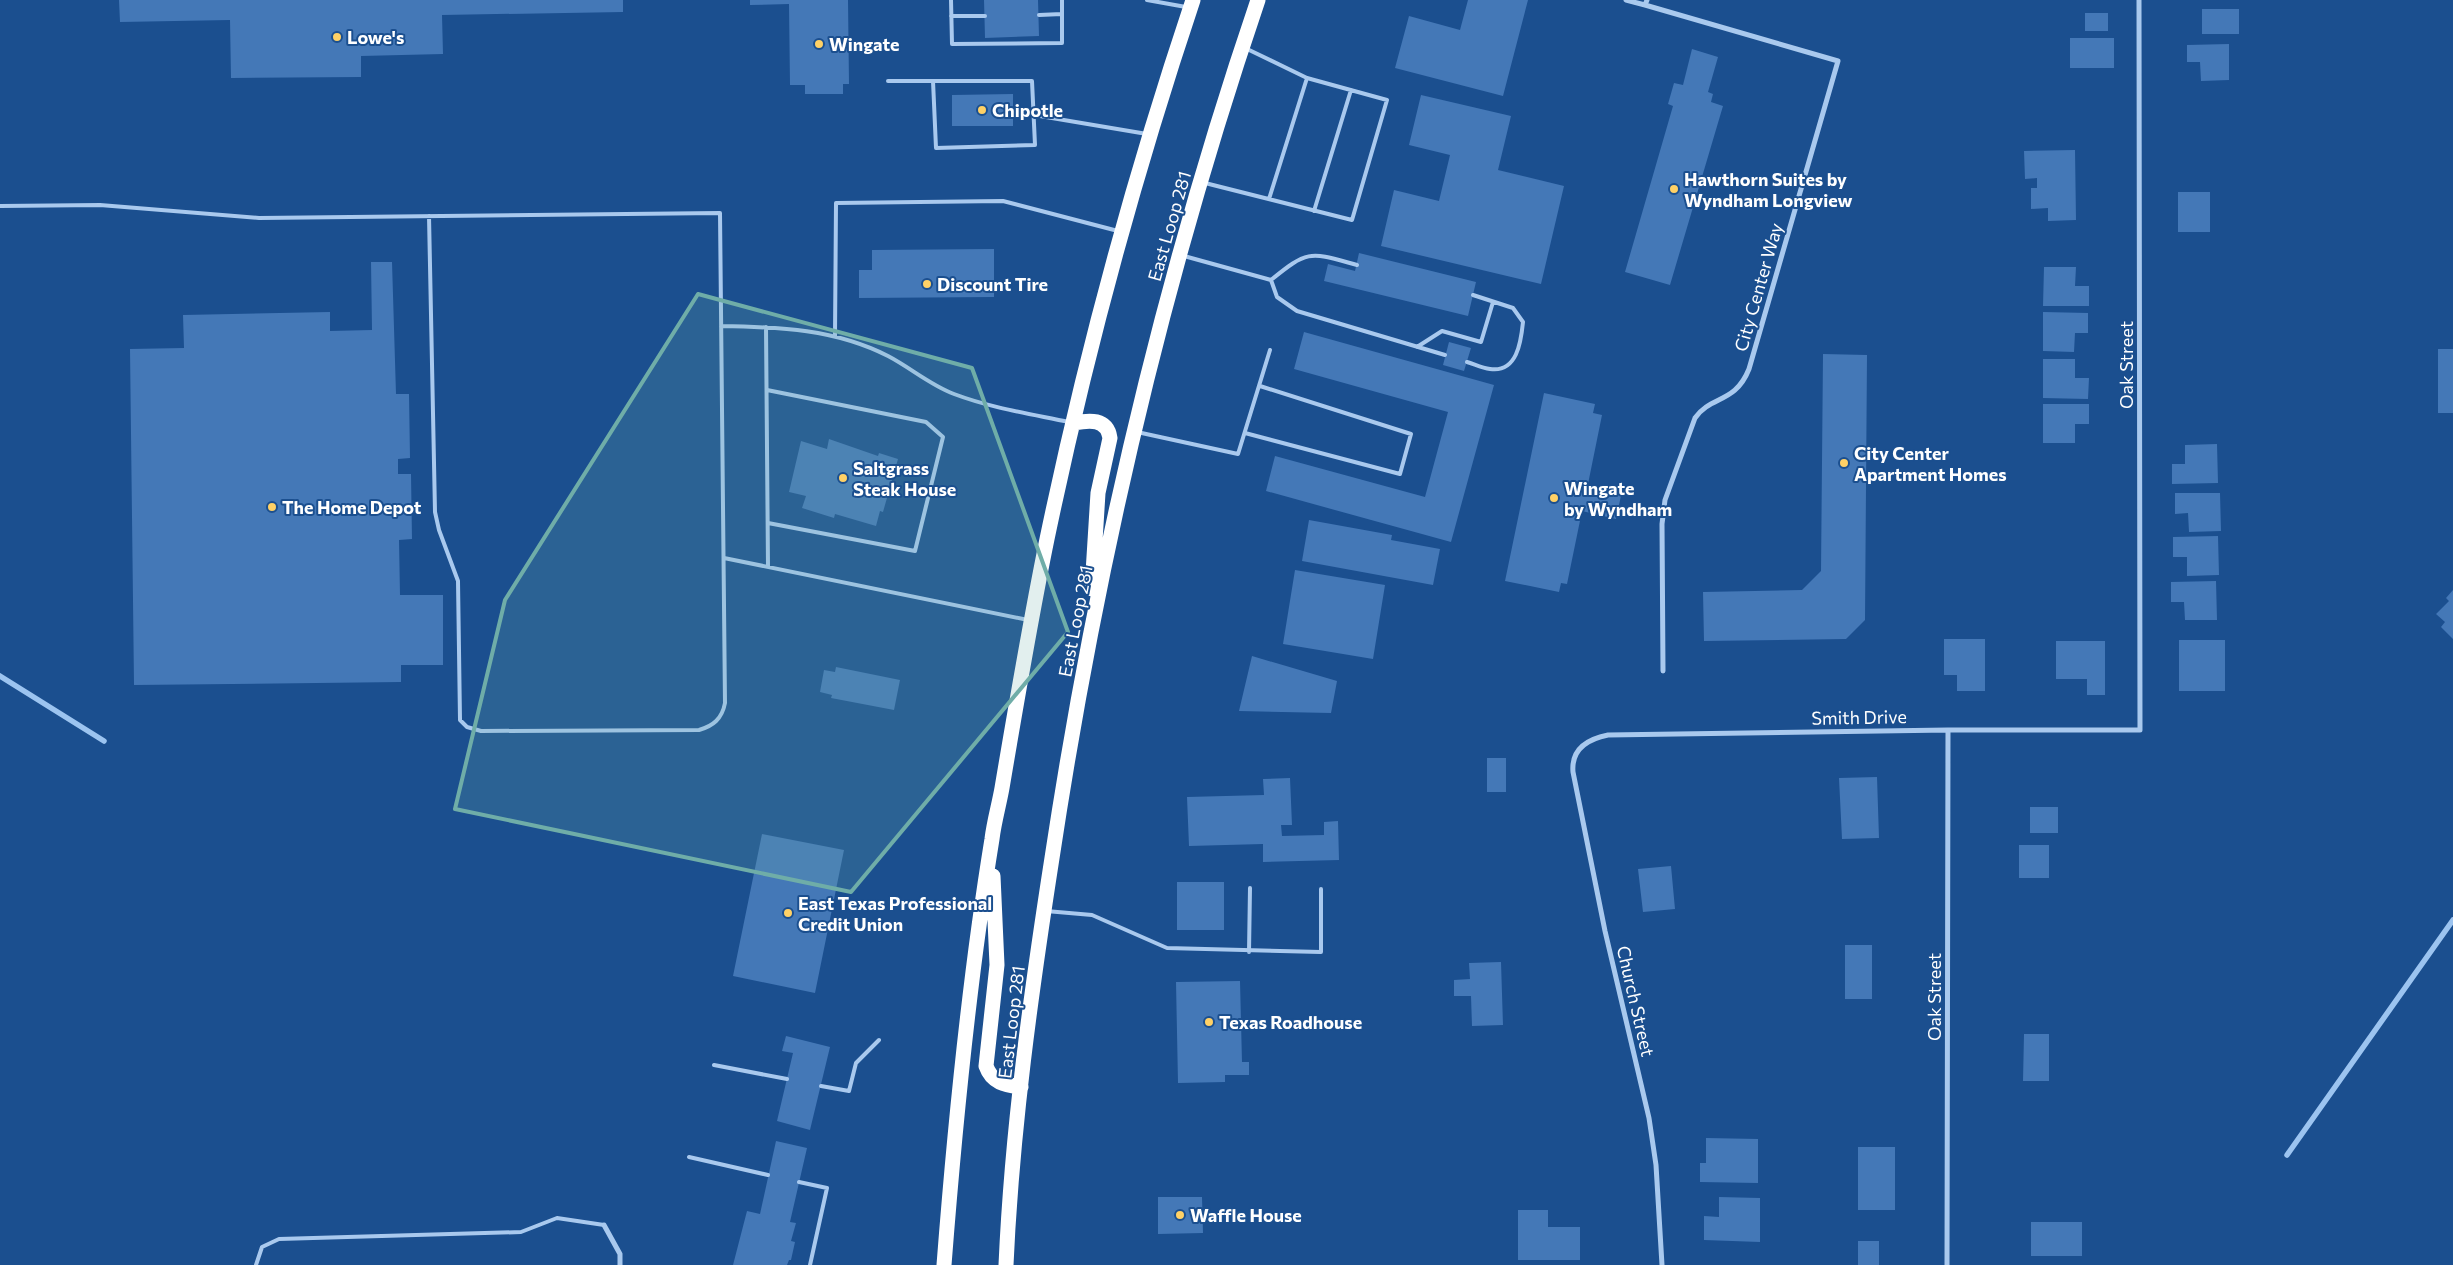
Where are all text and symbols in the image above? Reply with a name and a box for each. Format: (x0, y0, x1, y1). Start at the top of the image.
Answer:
place label: Lowe's (347, 26, 404, 48)
marker: Lowe's (331, 31, 343, 43)
place label: Wingate (829, 33, 900, 55)
marker: Wingate (813, 38, 825, 50)
place label: Chipotle (992, 99, 1063, 121)
marker: Chipotle (976, 104, 988, 116)
street label: East Loop 281 (1143, 168, 1195, 284)
place label: Hawthorn Suites by Wyndham Longview (1684, 168, 1853, 211)
marker: Hawthorn Suites by Wyndham Longview (1668, 183, 1680, 195)
street label: City Center Way (1729, 220, 1787, 354)
place label: Discount Tire (937, 273, 1048, 295)
marker: Discount Tire (921, 278, 933, 290)
street label: Oak Street (2115, 321, 2137, 409)
place label: City Center Apartment Homes (1854, 442, 2007, 485)
place label: Saltgrass Steak House (853, 457, 956, 500)
marker: City Center Apartment Homes (1838, 457, 1850, 469)
marker: Saltgrass Steak House (837, 472, 849, 484)
place label: Wingate by Wyndham (1564, 477, 1672, 520)
marker: Wingate by Wyndham (1548, 492, 1560, 504)
place label: The Home Depot (282, 496, 422, 518)
marker: The Home Depot (266, 501, 278, 513)
street label: East Loop 281 (1053, 563, 1097, 679)
street label: Smith Drive (1811, 705, 1907, 729)
place label: East Texas Professional Credit Union (798, 892, 992, 935)
marker: East Texas Professional Credit Union (782, 907, 794, 919)
street label: Church Street (1613, 943, 1659, 1059)
street label: Oak Street (1923, 953, 1945, 1041)
street label: East Loop 281 (993, 964, 1029, 1080)
place label: Texas Roadhouse (1219, 1011, 1362, 1033)
marker: Texas Roadhouse (1203, 1016, 1215, 1028)
place label: Waffle House (1190, 1204, 1302, 1226)
marker: Waffle House (1174, 1209, 1186, 1221)

